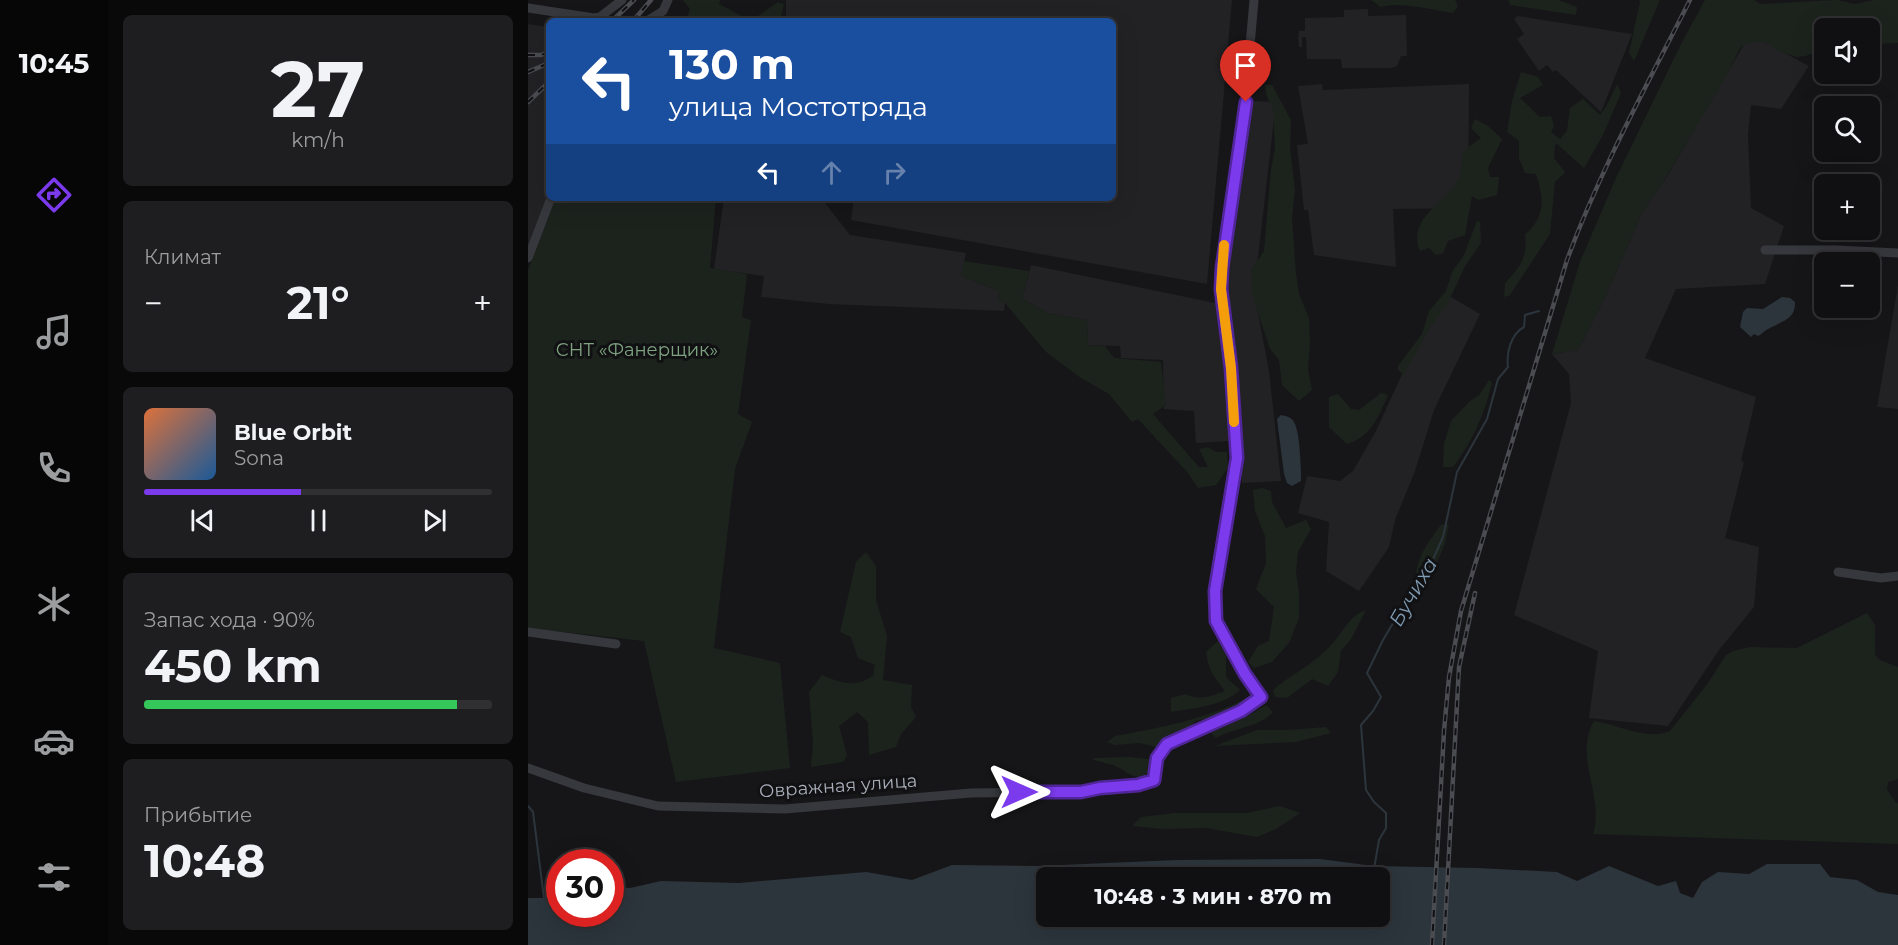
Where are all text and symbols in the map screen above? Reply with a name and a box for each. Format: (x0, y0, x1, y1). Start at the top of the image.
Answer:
map controls (1814, 18, 1880, 318)
button: sound (1814, 18, 1880, 84)
text: 130 m (669, 38, 795, 90)
pin (1220, 40, 1271, 102)
text: 27 (271, 41, 365, 137)
icon: left (570, 42, 648, 120)
text: 10:45 (19, 47, 89, 80)
icon: arrive (1229, 49, 1262, 82)
text: улица Мостотряда (669, 90, 928, 123)
button: search (1814, 96, 1880, 162)
text: km/h (291, 128, 345, 152)
icon: left (752, 156, 785, 189)
icon: ahead (815, 156, 848, 189)
icon: right (878, 156, 911, 189)
icon: directions (33, 174, 75, 216)
button: + (1814, 174, 1880, 240)
text: Климат (144, 245, 221, 269)
button: − (1814, 252, 1880, 318)
text: 21° (286, 275, 350, 330)
text: − (144, 283, 163, 323)
text: + (473, 283, 492, 323)
icon: music (33, 311, 75, 353)
park label: СНТ «Фанерщик» (556, 339, 718, 361)
text: Blue Orbit (234, 419, 352, 446)
text: Sona (234, 446, 284, 470)
icon: phone (33, 447, 75, 489)
icon: previous (186, 504, 219, 537)
icon: pause (302, 504, 335, 537)
icon: next (418, 504, 451, 537)
water label: Бучиха (1384, 553, 1442, 631)
icon: climate (33, 583, 75, 625)
text: Запас хода · 90% (144, 608, 315, 632)
text: 450 km (144, 638, 322, 693)
icon: car (33, 720, 75, 762)
position arrow (987, 760, 1051, 824)
street label: Овражная улица (758, 770, 918, 802)
text: Прибытие (144, 803, 252, 827)
text: 10:48 (144, 833, 265, 888)
speed limit sign: 30 (546, 849, 624, 927)
icon: filters (33, 856, 75, 898)
text: 10:48 · 3 мин · 870 m (1094, 883, 1332, 910)

